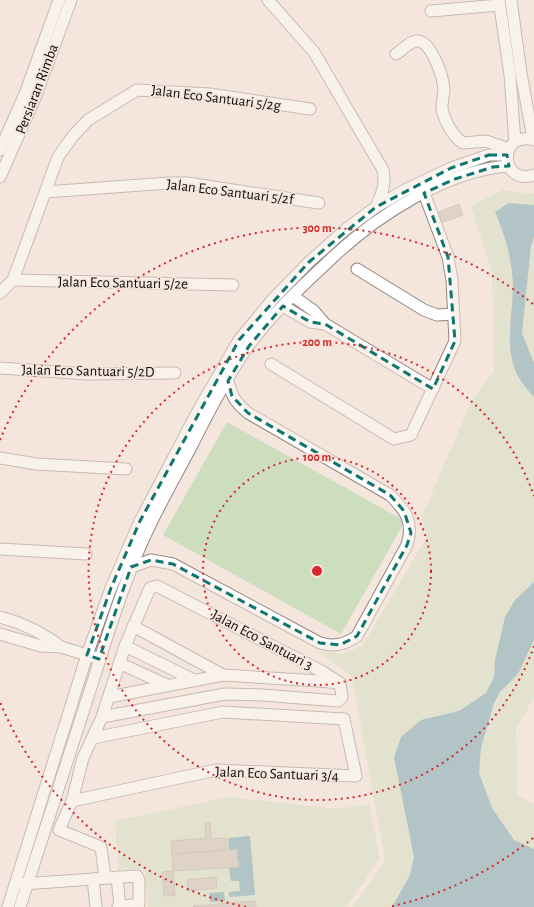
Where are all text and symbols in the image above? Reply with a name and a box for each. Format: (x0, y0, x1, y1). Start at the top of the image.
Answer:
street label: Persiaran Rimba (13, 42, 61, 136)
street label: Jalan Eco Santuari 5/2g (150, 83, 282, 113)
street label: Jalan Eco Santuari 5/2f (166, 177, 296, 207)
text: 300 m (302, 222, 332, 234)
street label: Jalan Eco Santuari 5/2e (58, 274, 188, 292)
text: 200 m (302, 336, 332, 348)
street label: Jalan Eco Santuari 5/2D (21, 362, 155, 380)
text: 100 m (303, 451, 331, 463)
centre of rings (310, 564, 324, 578)
street label: Jalan Eco Santuari 3 (209, 607, 315, 673)
street label: Jalan Eco Santuari 3/4 (215, 764, 339, 784)

